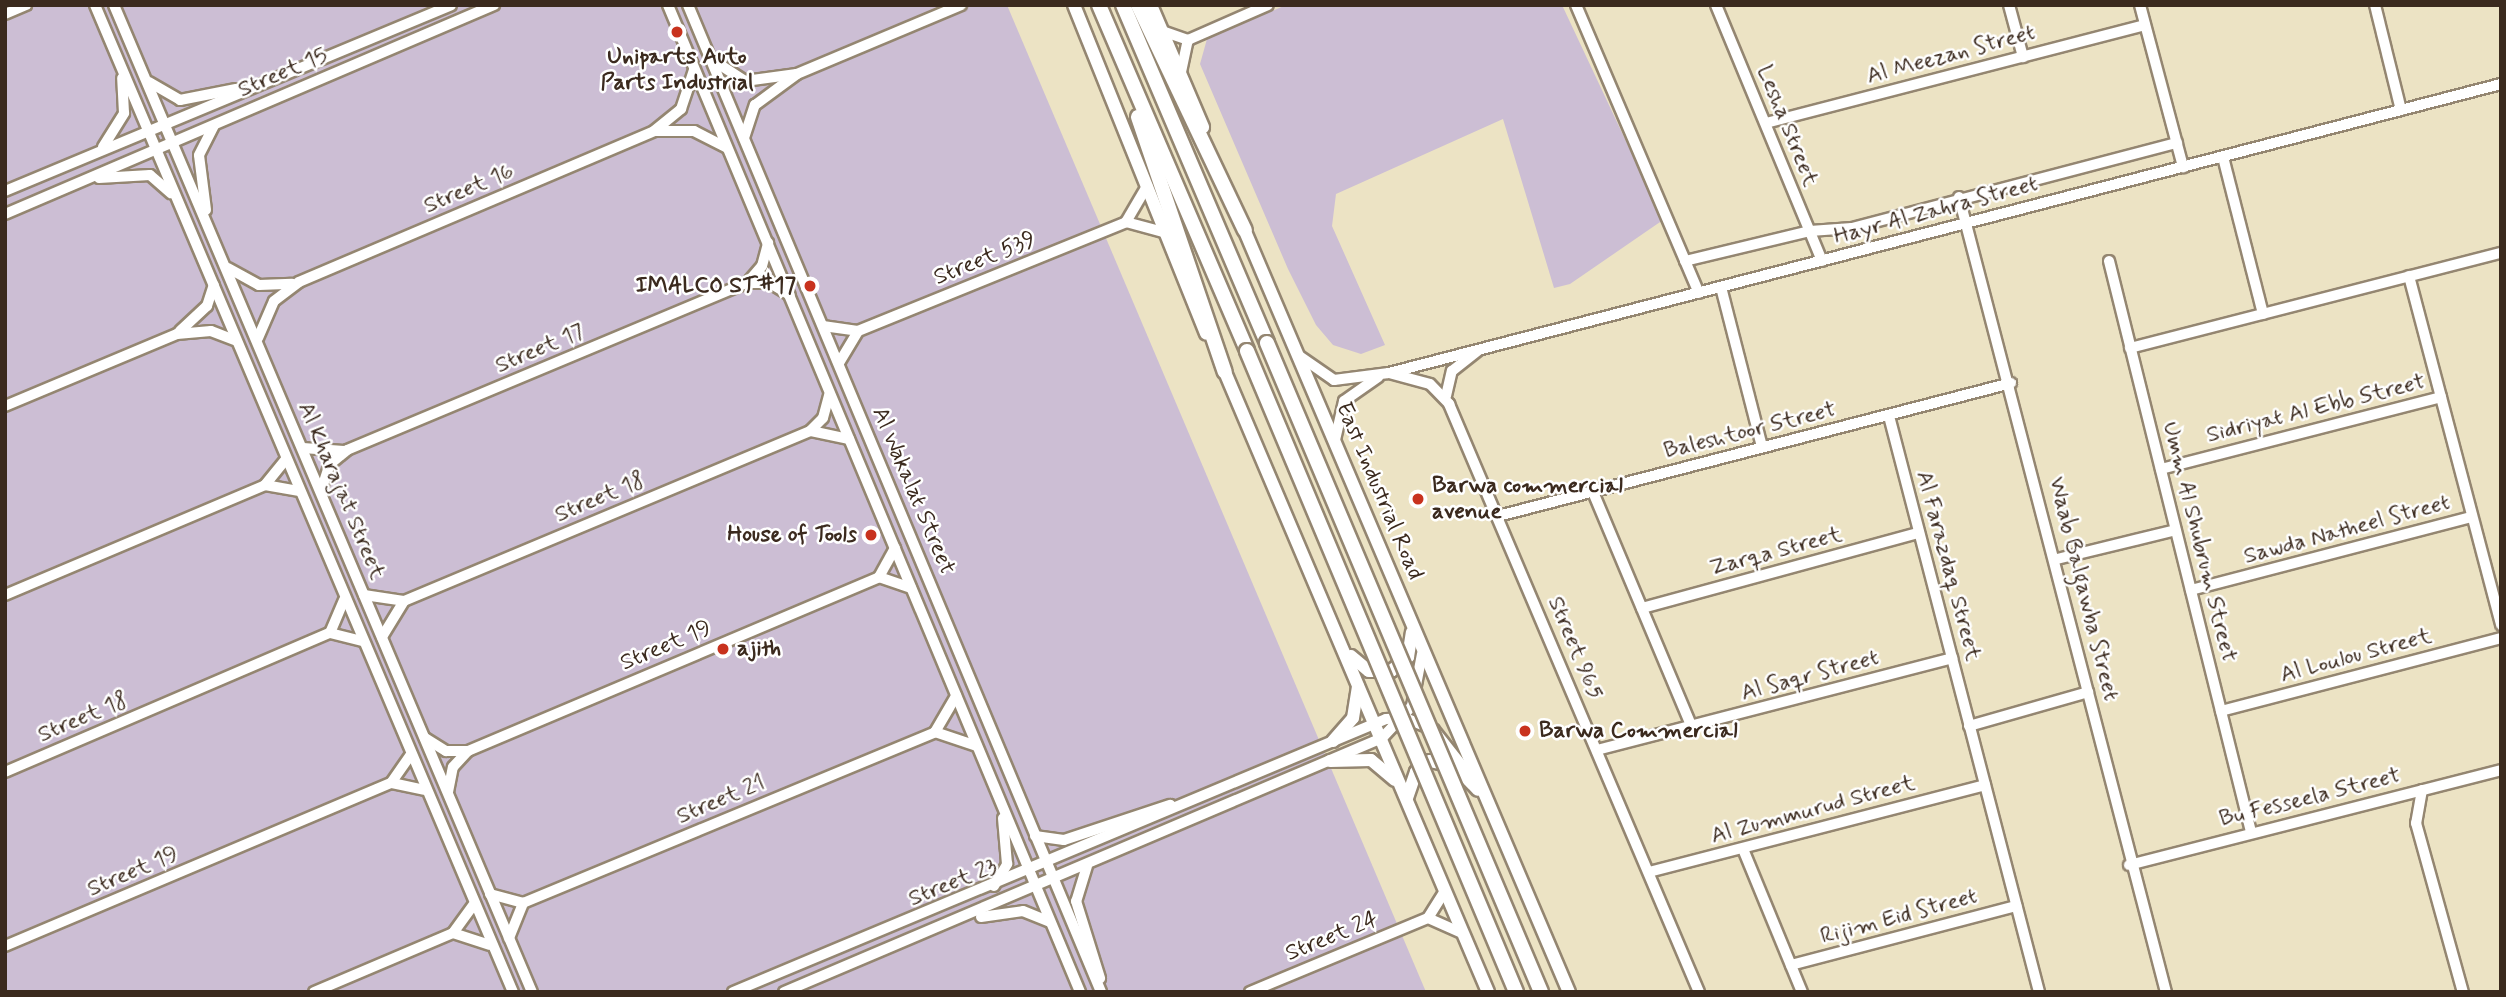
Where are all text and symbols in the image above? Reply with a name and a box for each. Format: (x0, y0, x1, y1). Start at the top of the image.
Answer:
street label: Al Meezan Street (1858, 18, 2044, 92)
marker: Uniparts Auto Parts Industrial (669, 24, 685, 40)
street label: Street 15 (234, 42, 332, 104)
place label: Uniparts Auto Parts Industrial (601, 43, 753, 97)
street label: Lesha Street (1750, 61, 1824, 191)
street label: Street 16 (420, 158, 518, 220)
street label: Hayr Al Zahra Street (1828, 170, 2044, 252)
street label: Street 539 (930, 226, 1040, 292)
place label: IMALCO ST#17 (636, 272, 796, 300)
marker: IMALCO ST#17 (802, 278, 818, 294)
street label: Street 17 (491, 318, 589, 380)
street label: Sidriyat Al Ebb Street (2205, 369, 2427, 449)
street label: Baleshtoor Street (1662, 396, 1838, 466)
street label: East Industrial Road (1329, 398, 1429, 584)
street label: Al Kharajat Street (291, 399, 391, 583)
street label: Al Wakalat Street (864, 400, 962, 582)
street label: Umm Al Shubrum Street (2156, 419, 2242, 665)
street label: Street 18 (551, 467, 649, 529)
street label: Al Farazdaq Street (1910, 470, 1986, 662)
place label: Barwa commercial avenue (1432, 472, 1622, 526)
street label: Waab Balgawba Street (2041, 472, 2125, 706)
street label: Sawda Natheel Street (2240, 489, 2454, 571)
marker: Barwa commercial avenue (1410, 491, 1426, 507)
place label: House of Tools (726, 521, 857, 549)
street label: Zarqa Street (1707, 521, 1845, 583)
marker: House of Tools (863, 527, 879, 543)
street label: Street 965 (1541, 593, 1609, 703)
street label: Street 19 (616, 615, 716, 677)
street label: Al Loulou Street (2277, 622, 2435, 690)
place label: ajith (737, 635, 781, 663)
marker: ajith (715, 641, 731, 657)
street label: Al Saqr Street (1735, 644, 1885, 708)
street label: Street 18 (34, 687, 132, 749)
place label: Barwa Commercial (1539, 717, 1736, 745)
marker: Barwa Commercial (1517, 723, 1533, 739)
street label: Bu Fesseela Street (2217, 762, 2403, 834)
street label: Street 21 (673, 769, 769, 831)
street label: Al Zummurud Street (1705, 769, 1921, 851)
street label: Street 19 (83, 841, 183, 903)
street label: Street 23 (905, 853, 1001, 913)
street label: Rijim Eid Street (1816, 882, 1982, 952)
street label: Street 24 (1282, 906, 1382, 968)

